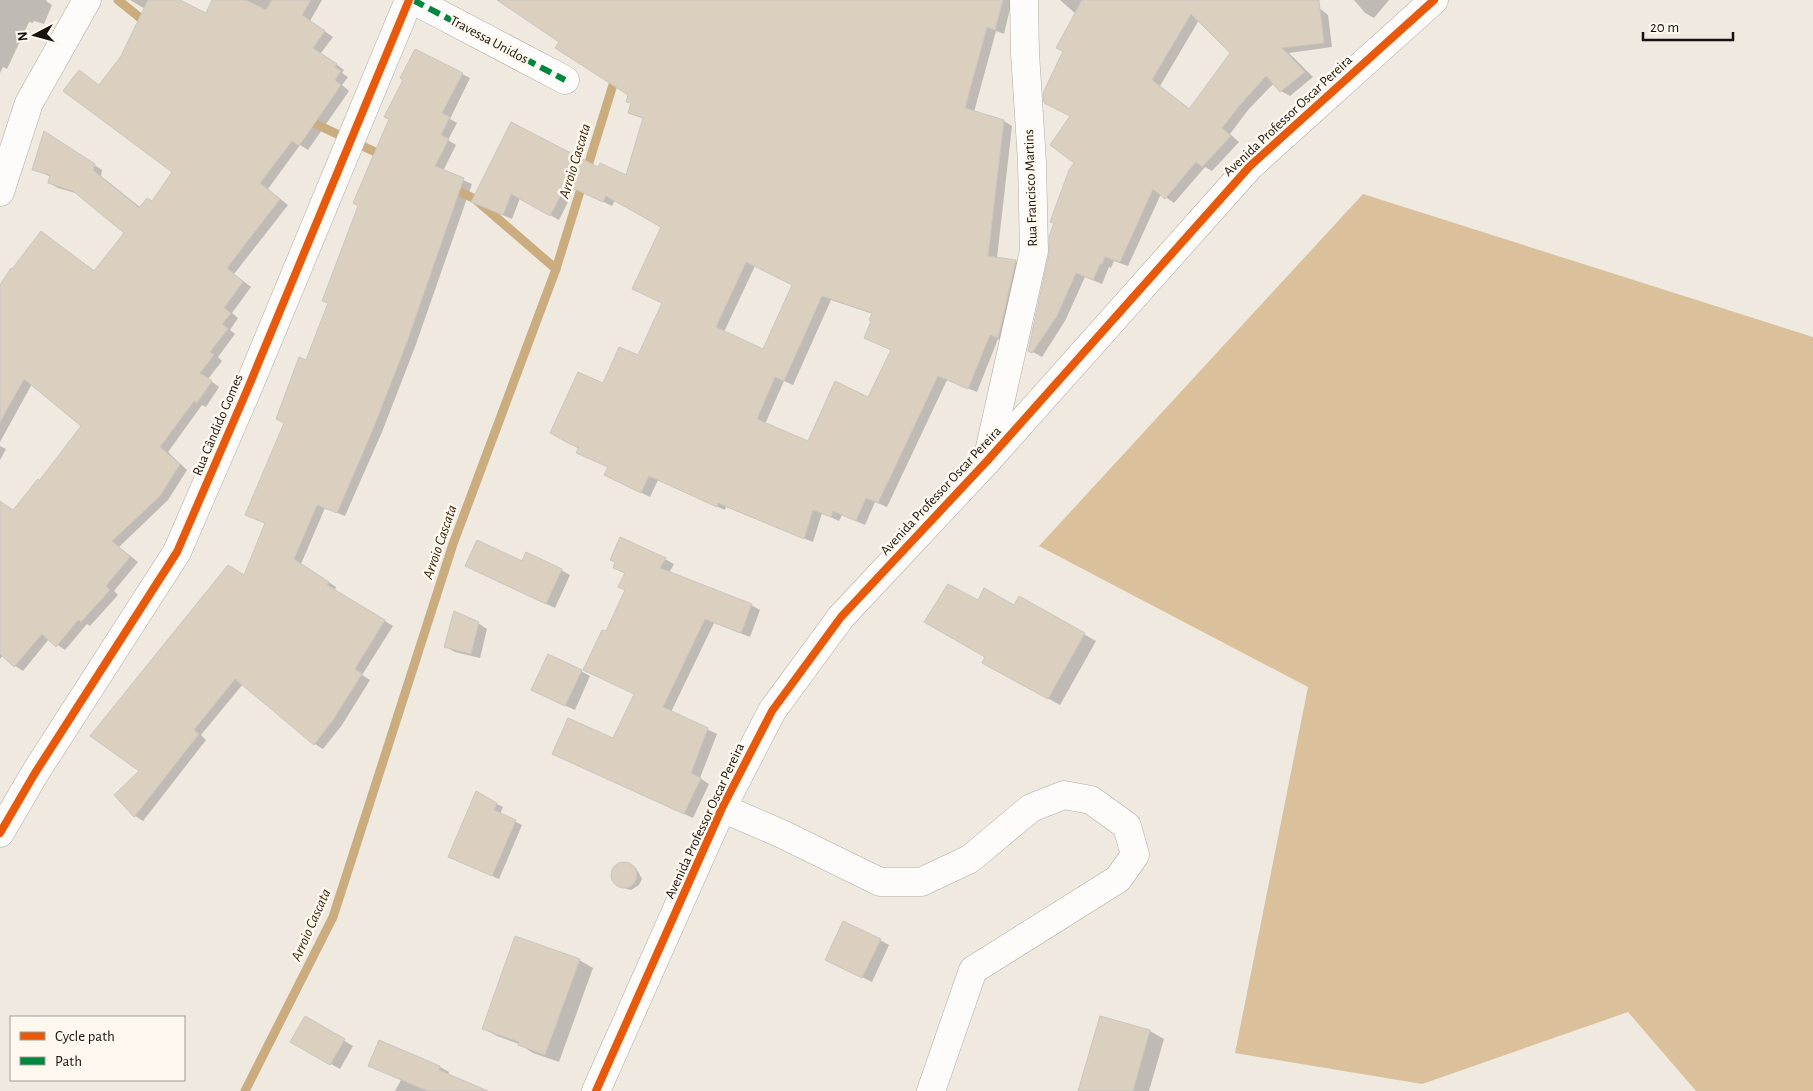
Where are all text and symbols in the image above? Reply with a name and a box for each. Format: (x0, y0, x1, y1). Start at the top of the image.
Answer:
north arrow (10, 10, 60, 60)
scale bar (1643, 10, 1733, 42)
street label: Travessa Unidos (448, 14, 530, 66)
text: 20 m (1650, 20, 1679, 35)
text: N (16, 31, 31, 42)
street label: Avenida Professor Oscar Pereira (1221, 53, 1355, 179)
water label: Arroio Cascata (556, 122, 593, 201)
street label: Rua Francisco Martins (1022, 129, 1040, 247)
street label: Rua Cândido Gomes (190, 372, 246, 478)
street label: Avenida Professor Oscar Pereira (878, 424, 1004, 558)
water label: Arroio Cascata (420, 503, 460, 582)
street label: Avenida Professor Oscar Pereira (663, 741, 747, 901)
water label: Arroio Cascata (288, 887, 334, 964)
legend (10, 1016, 185, 1081)
text: Cycle path (55, 1029, 115, 1044)
text: Path (55, 1054, 82, 1069)

